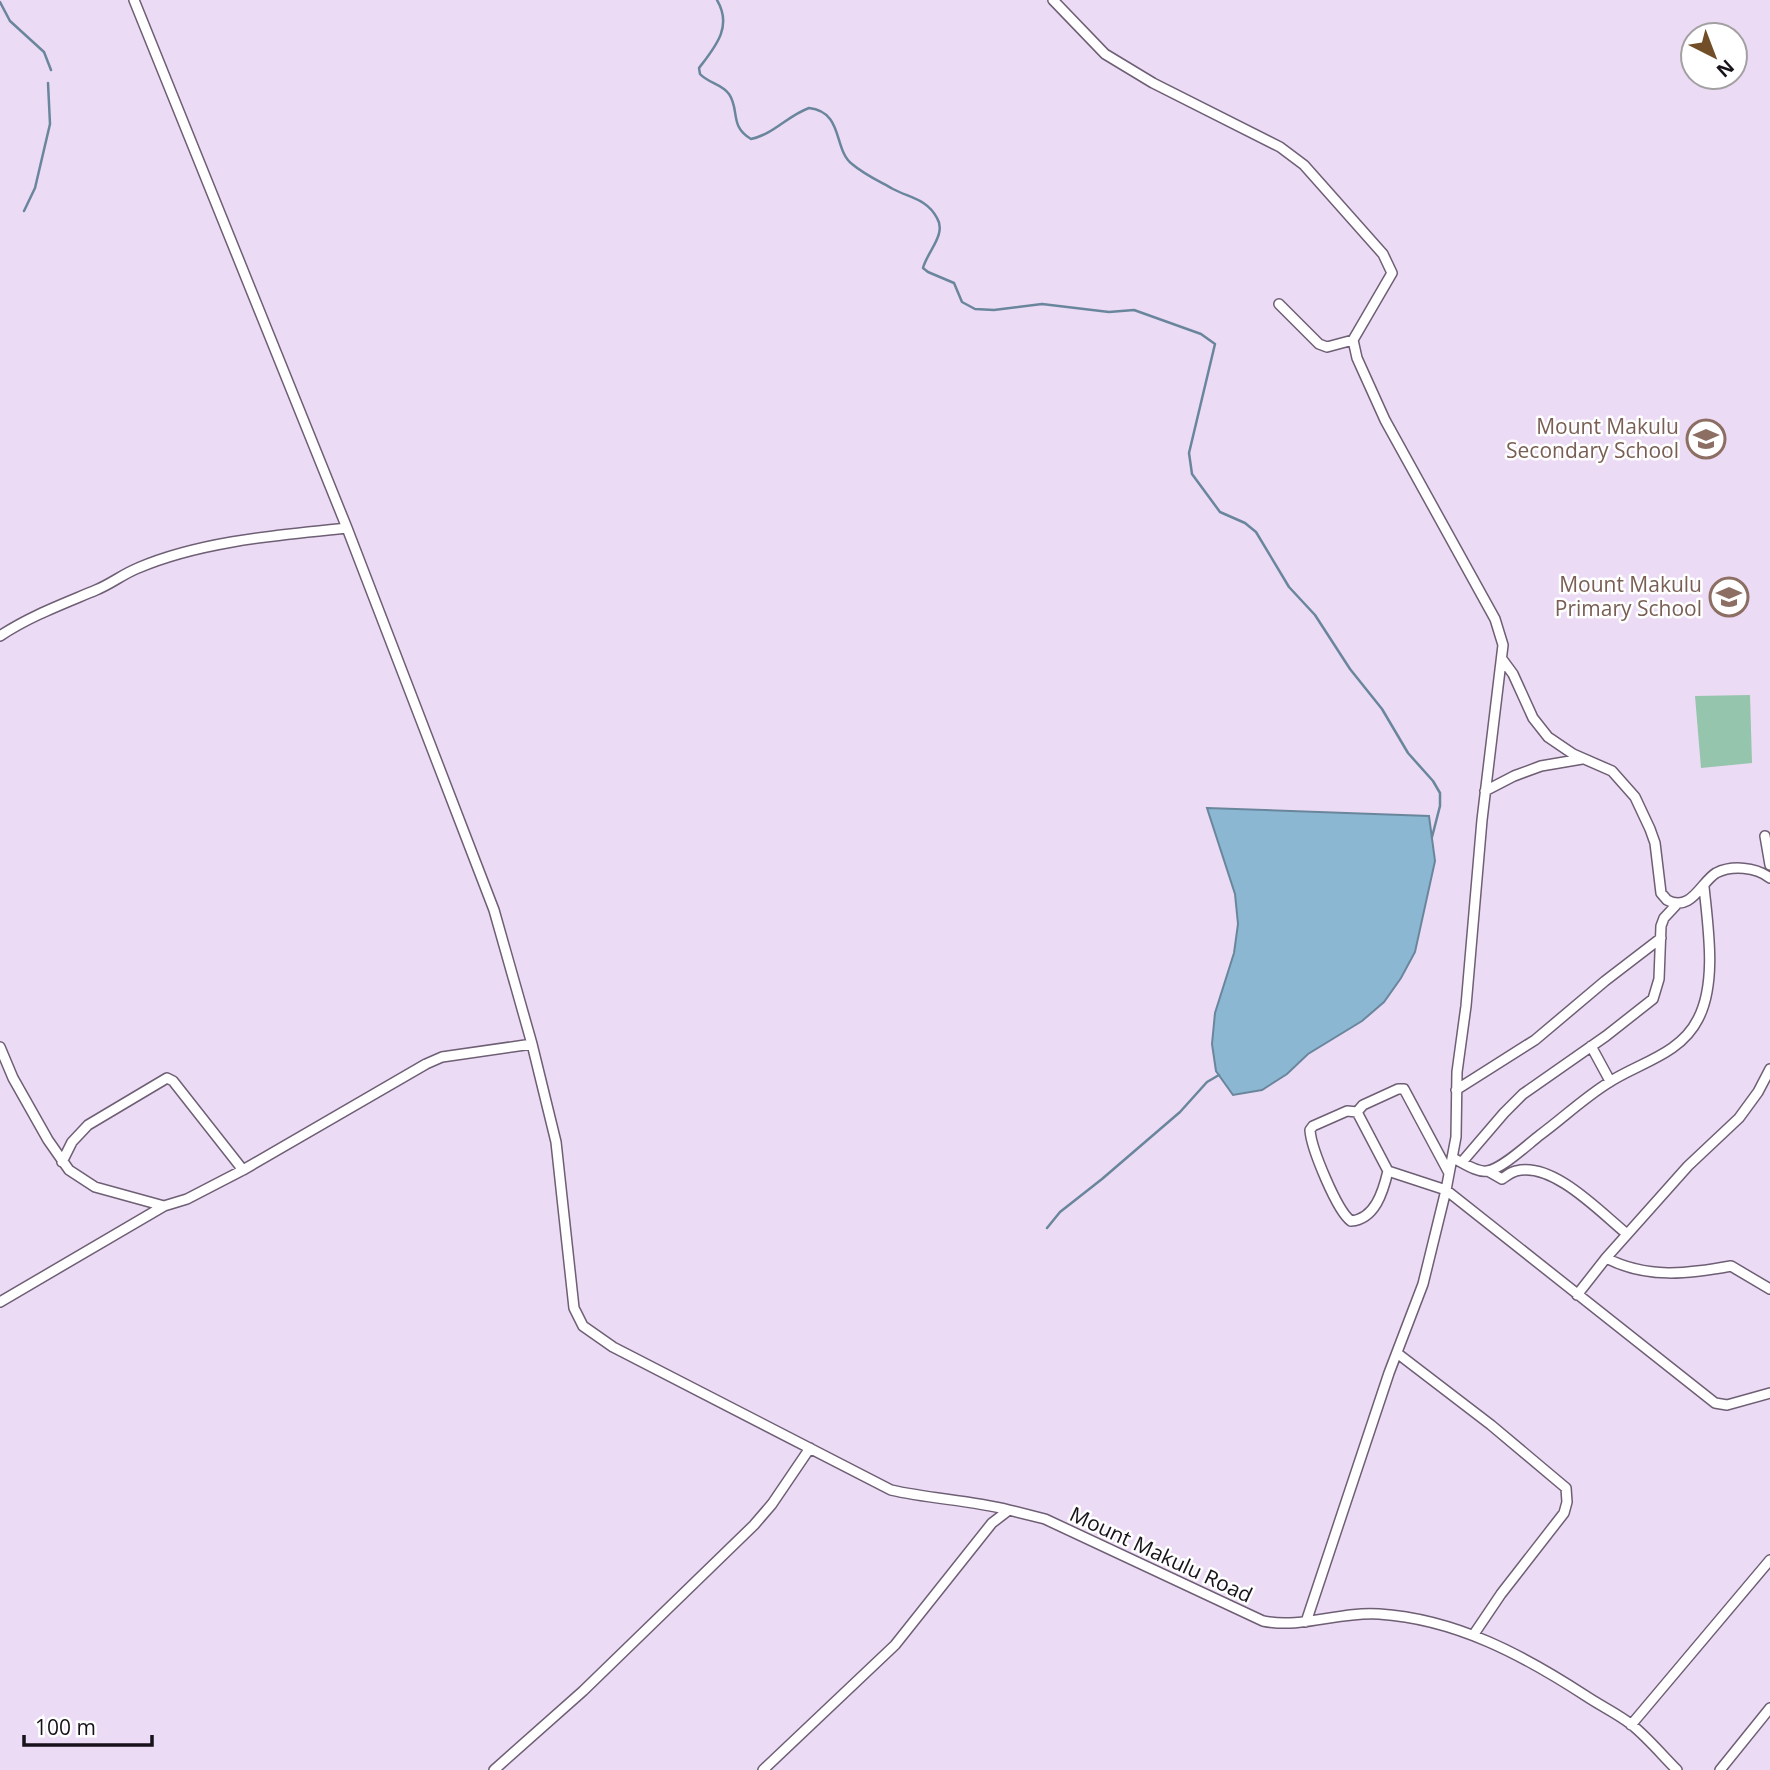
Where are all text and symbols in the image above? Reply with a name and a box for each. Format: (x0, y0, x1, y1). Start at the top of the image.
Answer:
north arrow (1679, 21, 1749, 91)
text: N (1711, 54, 1740, 83)
place label: Mount Makulu Secondary School (1506, 412, 1679, 464)
school or university icon: Mount Makulu Secondary School (1685, 418, 1727, 460)
place label: Mount Makulu Primary School (1555, 570, 1702, 622)
school or university icon: Mount Makulu Primary School (1708, 576, 1750, 618)
street label: Mount Makulu Road (1066, 1499, 1257, 1609)
scale bar (24, 1704, 152, 1748)
text: 100 m (35, 1713, 96, 1741)

